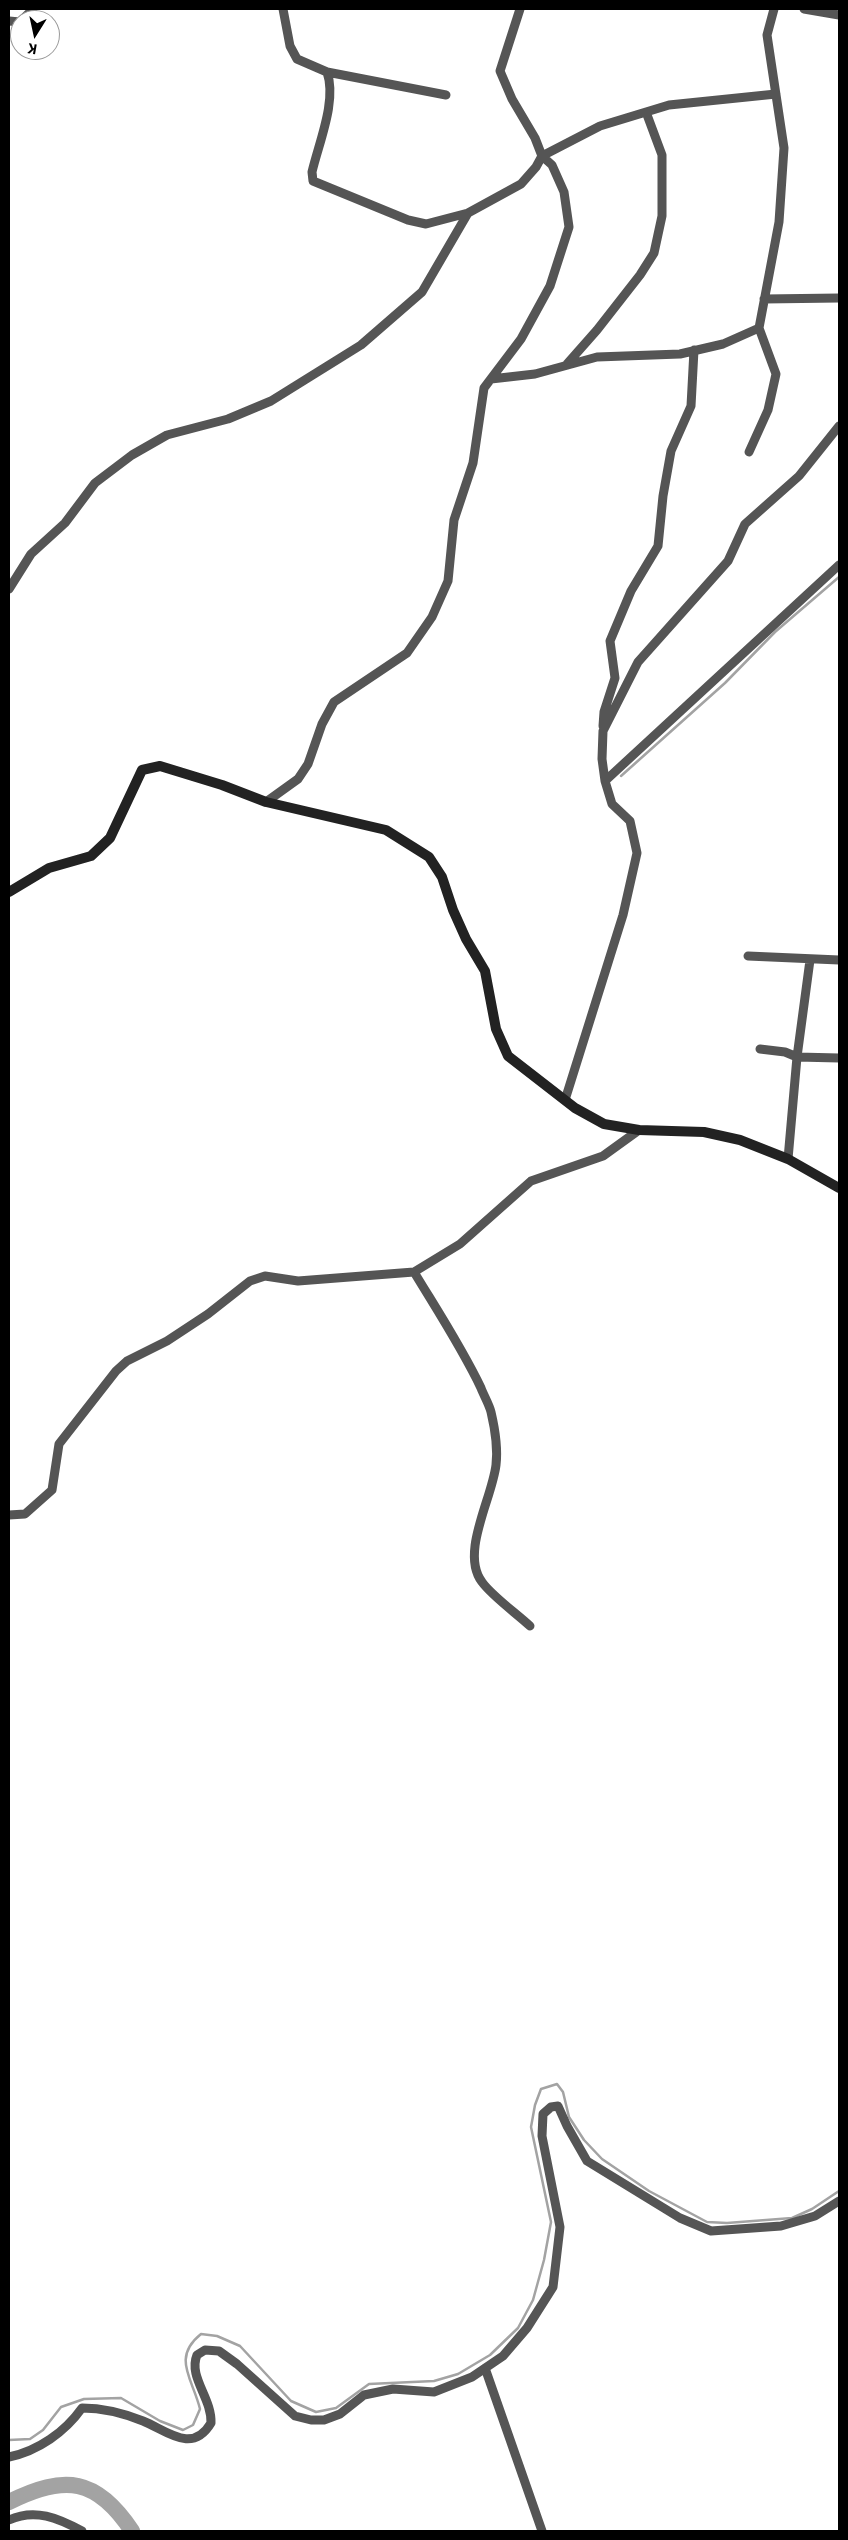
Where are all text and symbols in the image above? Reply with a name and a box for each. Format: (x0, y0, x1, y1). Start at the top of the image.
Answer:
north arrow (10, 10, 60, 60)
text: K (26, 39, 39, 59)

